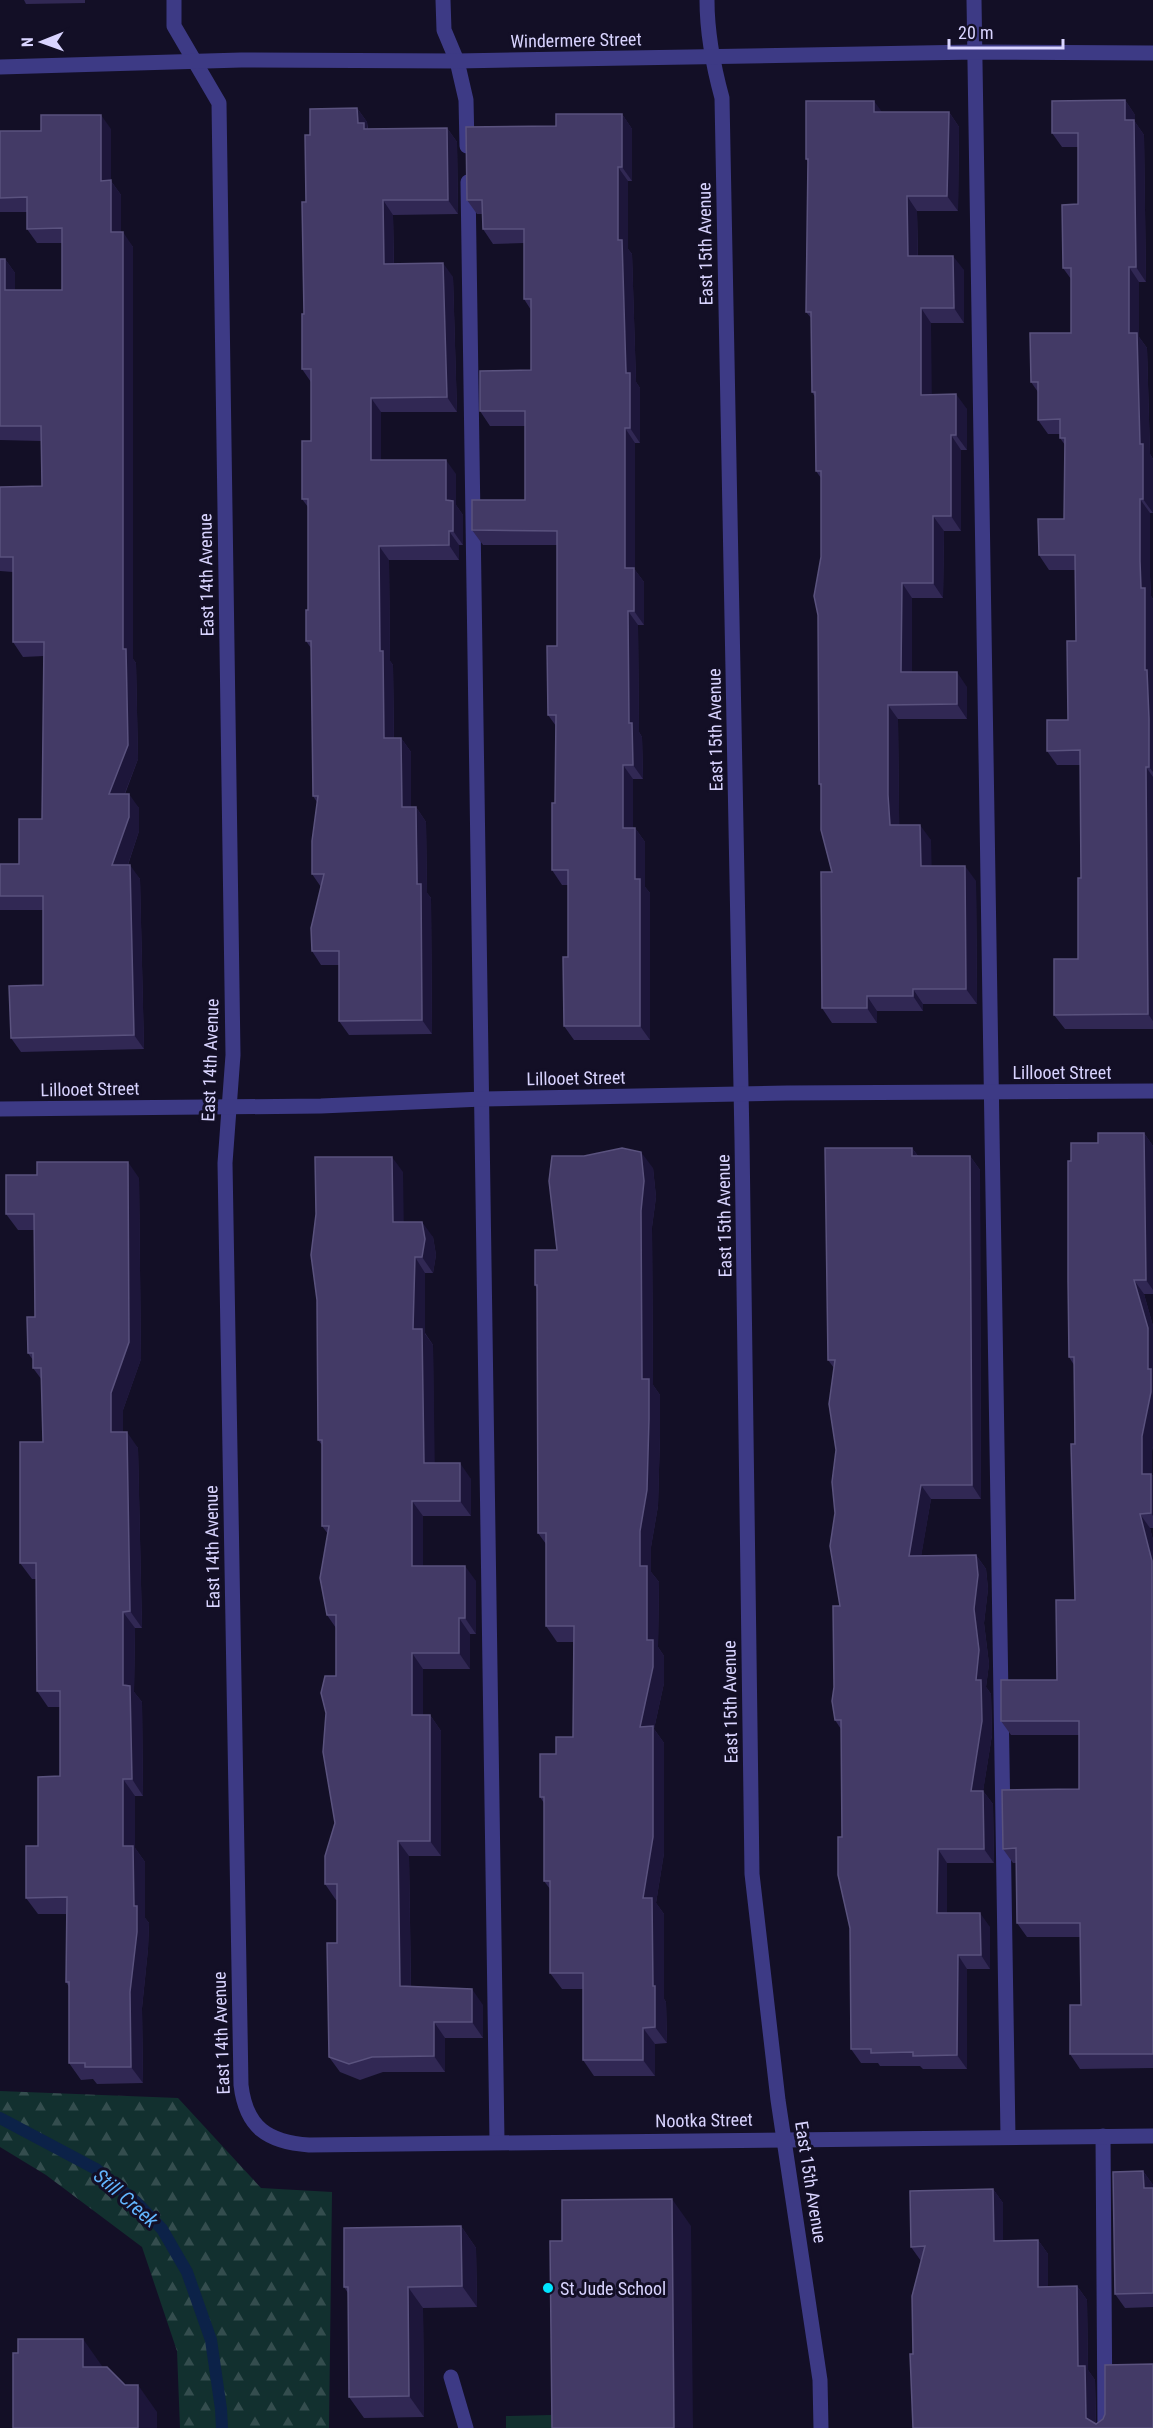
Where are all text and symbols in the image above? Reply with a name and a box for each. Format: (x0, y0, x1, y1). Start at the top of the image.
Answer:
north arrow (12, 12, 72, 72)
scale bar (949, 12, 1063, 50)
text: 20 m (958, 22, 993, 43)
street label: Windermere Street (510, 28, 642, 52)
text: N (18, 37, 37, 47)
street label: East 15th Avenue (693, 182, 717, 306)
street label: East 14th Avenue (194, 513, 218, 637)
street label: East 15th Avenue (703, 668, 727, 792)
street label: East 14th Avenue (197, 998, 223, 1122)
street label: Lillooet Street (1012, 1062, 1112, 1083)
street label: Lillooet Street (526, 1067, 626, 1089)
street label: Lillooet Street (40, 1078, 140, 1100)
street label: East 15th Avenue (712, 1154, 736, 1278)
street label: East 14th Avenue (200, 1485, 224, 1609)
street label: East 15th Avenue (718, 1640, 742, 1764)
street label: East 14th Avenue (208, 1971, 234, 2095)
street label: Nootka Street (655, 2109, 753, 2131)
street label: East 15th Avenue (791, 2120, 831, 2244)
water label: Still Creek (89, 2164, 164, 2233)
place label: St Jude School (560, 2278, 666, 2299)
marker: St Jude School (541, 2281, 555, 2295)

